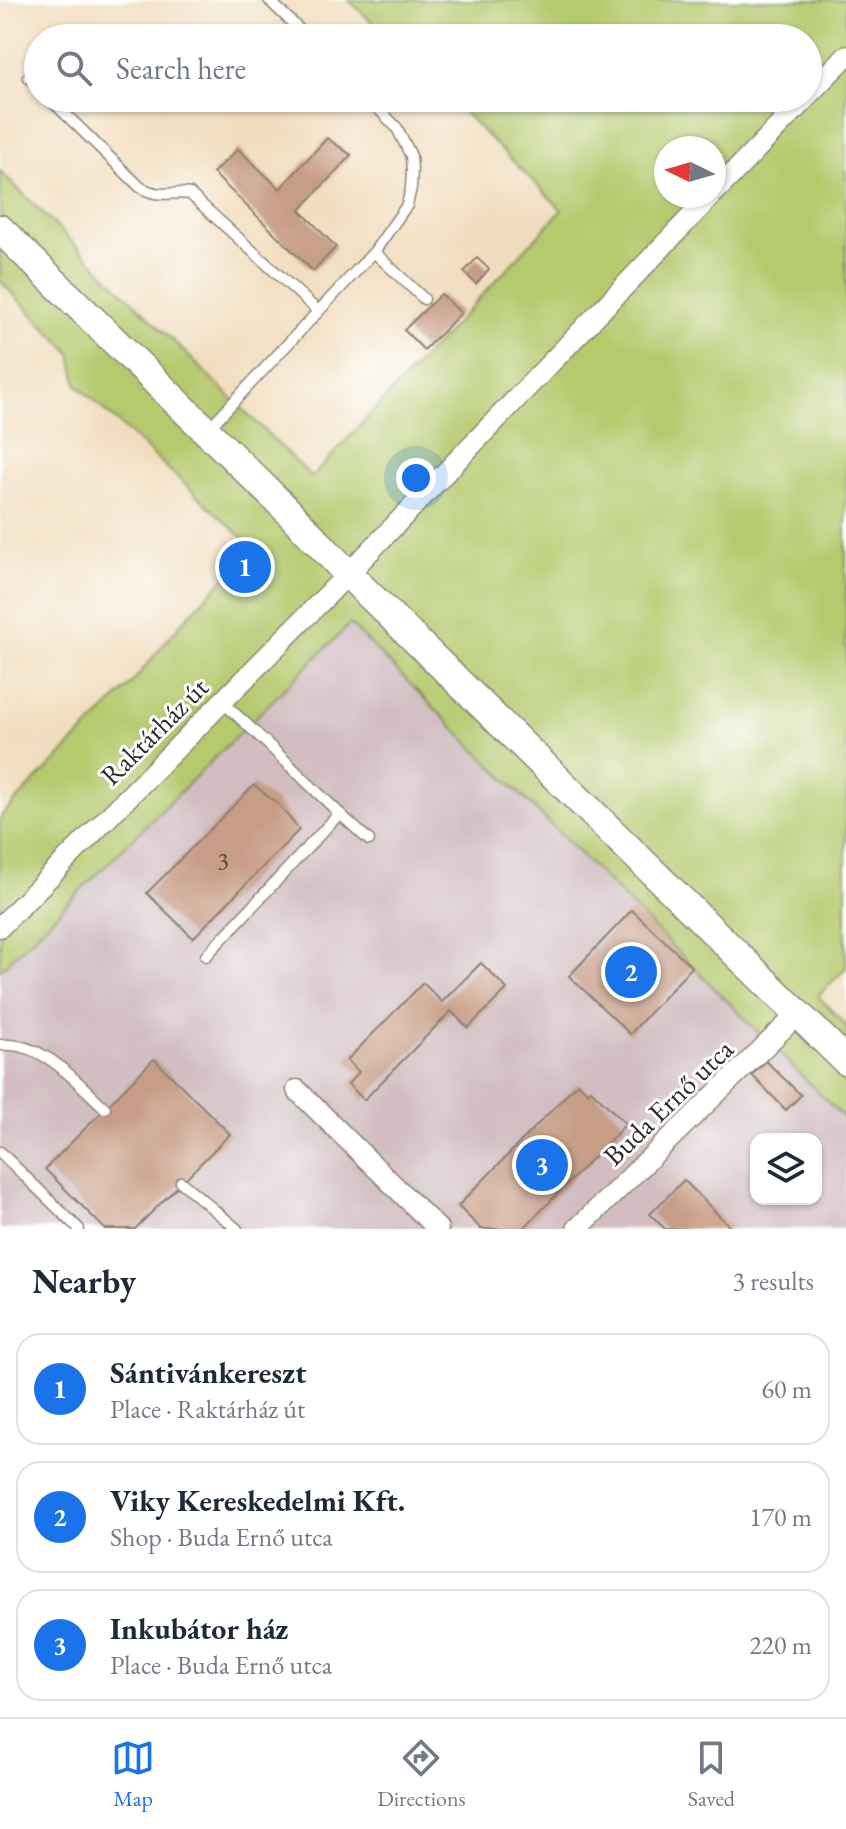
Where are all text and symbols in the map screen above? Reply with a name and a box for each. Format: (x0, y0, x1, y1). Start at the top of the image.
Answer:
search box (24, 24, 822, 112)
icon: search (52, 46, 96, 90)
text: Search here (116, 49, 246, 88)
north arrow (654, 136, 726, 208)
your location (396, 458, 436, 498)
pin: 1 (219, 537, 271, 597)
street label: Raktárház út (92, 669, 216, 793)
house number: 3 (217, 845, 229, 876)
pin: 2 (605, 942, 657, 1002)
street label: Buda Ernő utca (595, 1030, 741, 1173)
map controls (750, 1133, 822, 1205)
button: layers (750, 1133, 822, 1205)
pin: 3 (516, 1135, 568, 1195)
text: Nearby (32, 1259, 136, 1303)
text: 3 results (733, 1264, 814, 1298)
text: Sántivánkereszt (110, 1353, 306, 1392)
text: 1 (53, 1372, 67, 1406)
text: 60 m (762, 1372, 812, 1406)
text: Place · Raktárház út (110, 1392, 305, 1426)
text: Viky Kereskedelmi Kft. (110, 1481, 405, 1520)
text: 2 (53, 1500, 67, 1534)
text: 170 m (749, 1500, 812, 1534)
text: Shop · Buda Ernő utca (110, 1520, 333, 1554)
text: Inkubátor ház (110, 1609, 288, 1648)
text: 3 (53, 1628, 67, 1662)
text: 220 m (749, 1628, 812, 1662)
text: Place · Buda Ernő utca (110, 1648, 332, 1682)
tab: Map (111, 1736, 155, 1813)
tab: Directions (377, 1736, 466, 1813)
tab: Saved (688, 1736, 735, 1813)

